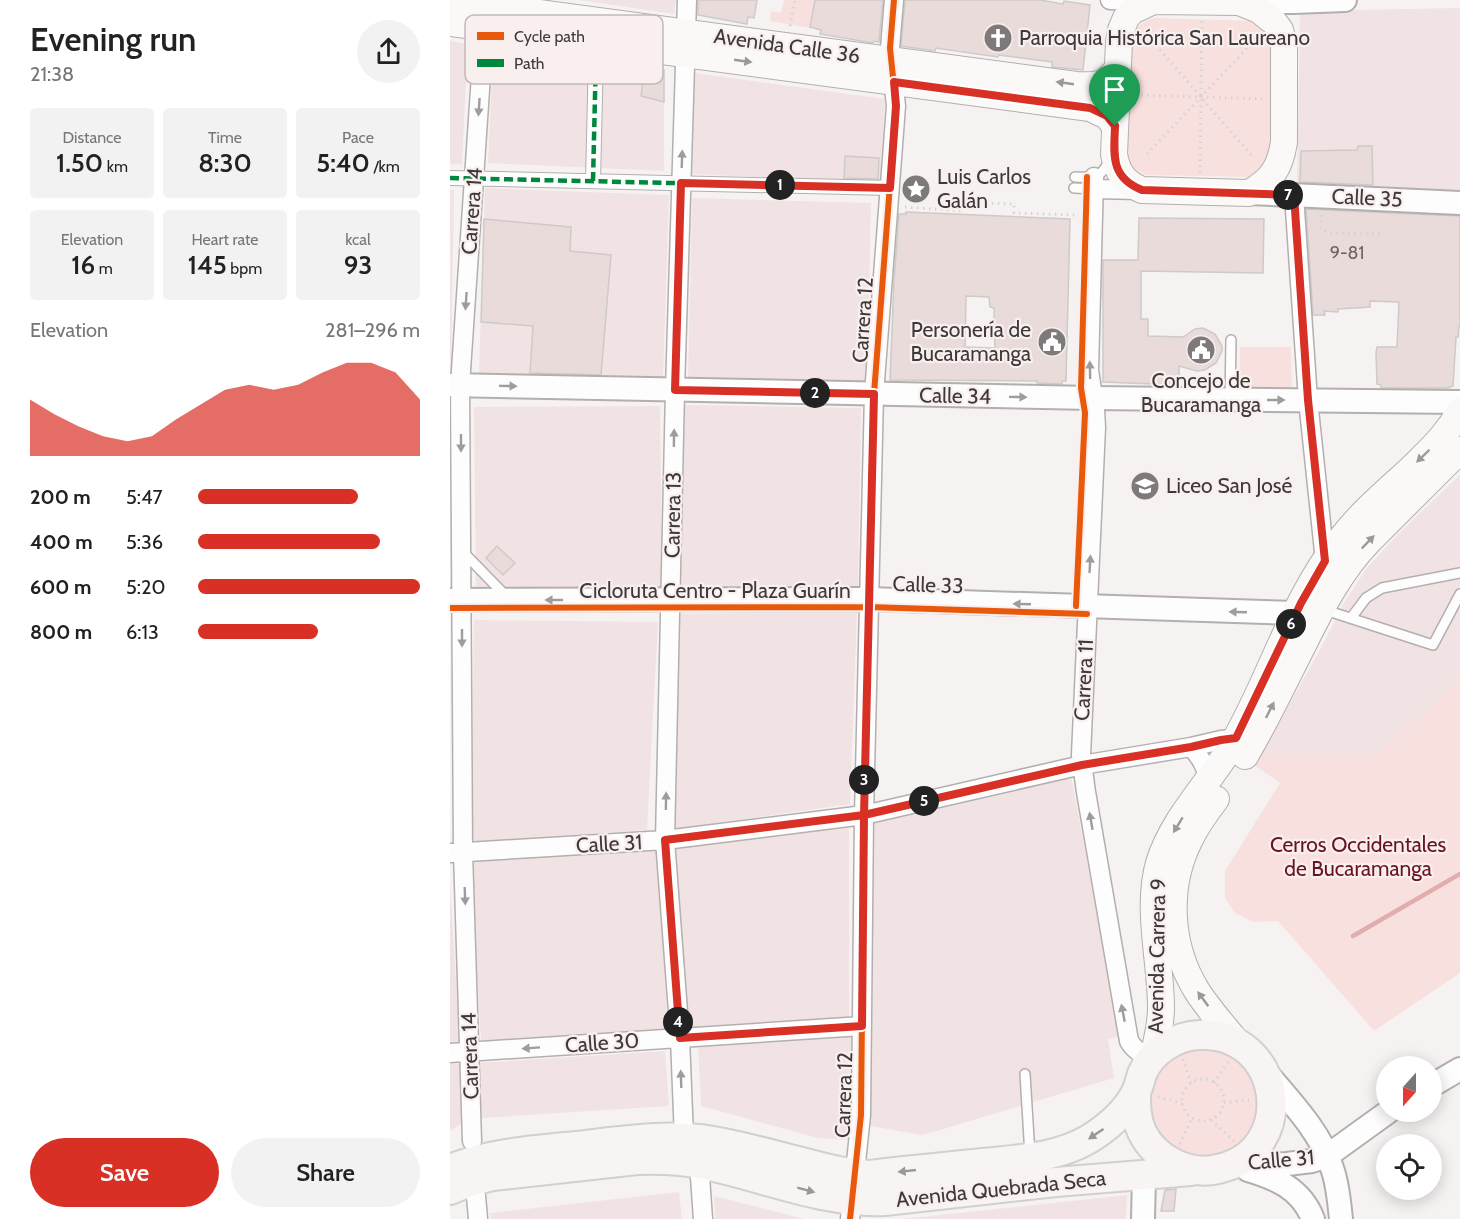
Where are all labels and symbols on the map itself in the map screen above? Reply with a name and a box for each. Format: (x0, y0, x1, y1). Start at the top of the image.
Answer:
legend (465, 15, 663, 84)
church icon: Parroquia Histórica San Laureano (982, 22, 1014, 54)
street label: Avenida Calle 36 (712, 23, 862, 68)
place label: Parroquia Histórica San Laureano (1019, 25, 1310, 50)
text: Cycle path (514, 27, 585, 46)
text: Path (514, 54, 545, 73)
one-way arrow (734, 57, 753, 66)
pin (1089, 64, 1140, 126)
one-way arrow (1055, 79, 1074, 88)
one-way arrow (474, 97, 483, 116)
one-way arrow (677, 150, 687, 169)
place label: Luis Carlos Galán (937, 164, 1031, 213)
street label: Carrera 14 (456, 167, 487, 255)
pin: 1 (765, 170, 795, 200)
place icon: Luis Carlos Galán (900, 173, 932, 205)
pin: 7 (1273, 180, 1303, 210)
street label: Calle 35 (1331, 183, 1403, 212)
house number: 9-81 (1330, 242, 1364, 264)
street label: Carrera 12 (847, 276, 878, 364)
one-way arrow (461, 292, 471, 311)
place label: Personería de Bucaramanga (911, 317, 1031, 366)
public building icon: Personería de Bucaramanga (1036, 326, 1068, 358)
public building icon: Concejo de Bucaramanga (1185, 334, 1217, 366)
one-way arrow (1085, 360, 1095, 379)
place label: Concejo de Bucaramanga (1141, 368, 1261, 417)
pin: 2 (800, 378, 830, 408)
one-way arrow (499, 381, 518, 391)
street label: Calle 34 (919, 382, 991, 409)
one-way arrow (1009, 392, 1028, 402)
one-way arrow (1267, 395, 1286, 405)
one-way arrow (670, 429, 679, 448)
one-way arrow (456, 434, 466, 453)
one-way arrow (1416, 449, 1431, 463)
school or university icon: Liceo San José (1129, 470, 1161, 502)
street label: Carrera 13 (659, 472, 686, 558)
place label: Liceo San José (1166, 473, 1292, 498)
one-way arrow (1360, 536, 1374, 550)
one-way arrow (1085, 554, 1094, 573)
street label: Calle 33 (892, 571, 964, 598)
street label: Cicloruta Centro - Plaza Guarín (579, 578, 851, 603)
one-way arrow (544, 595, 563, 605)
one-way arrow (1012, 600, 1031, 609)
one-way arrow (1228, 607, 1247, 616)
pin: 6 (1276, 609, 1306, 639)
one-way arrow (457, 629, 467, 648)
street label: Carrera 11 (1069, 638, 1098, 721)
one-way arrow (1265, 702, 1275, 719)
pin: 3 (849, 765, 879, 795)
pin: 5 (909, 786, 939, 816)
one-way arrow (661, 791, 671, 810)
one-way arrow (1086, 811, 1095, 830)
one-way arrow (1172, 816, 1183, 833)
street label: Calle 31 (575, 829, 643, 858)
park label: Cerros Occidentales de Bucaramanga (1270, 832, 1446, 881)
street label: Avenida Carrera 9 (1143, 878, 1170, 1034)
one-way arrow (460, 887, 469, 906)
one-way arrow (1197, 991, 1209, 1007)
one-way arrow (1118, 1004, 1127, 1023)
pin: 4 (663, 1007, 693, 1037)
street label: Carrera 14 (455, 1012, 484, 1100)
street label: Calle 30 (564, 1027, 640, 1058)
one-way arrow (522, 1043, 541, 1053)
street label: Carrera 12 (830, 1052, 857, 1138)
north arrow (1376, 1056, 1442, 1122)
one-way arrow (677, 1070, 686, 1089)
one-way arrow (1089, 1128, 1105, 1140)
street label: Calle 31 (1247, 1144, 1315, 1175)
street label: Avenida Quebrada Seca (895, 1165, 1107, 1212)
one-way arrow (898, 1166, 917, 1175)
one-way arrow (797, 1186, 815, 1196)

